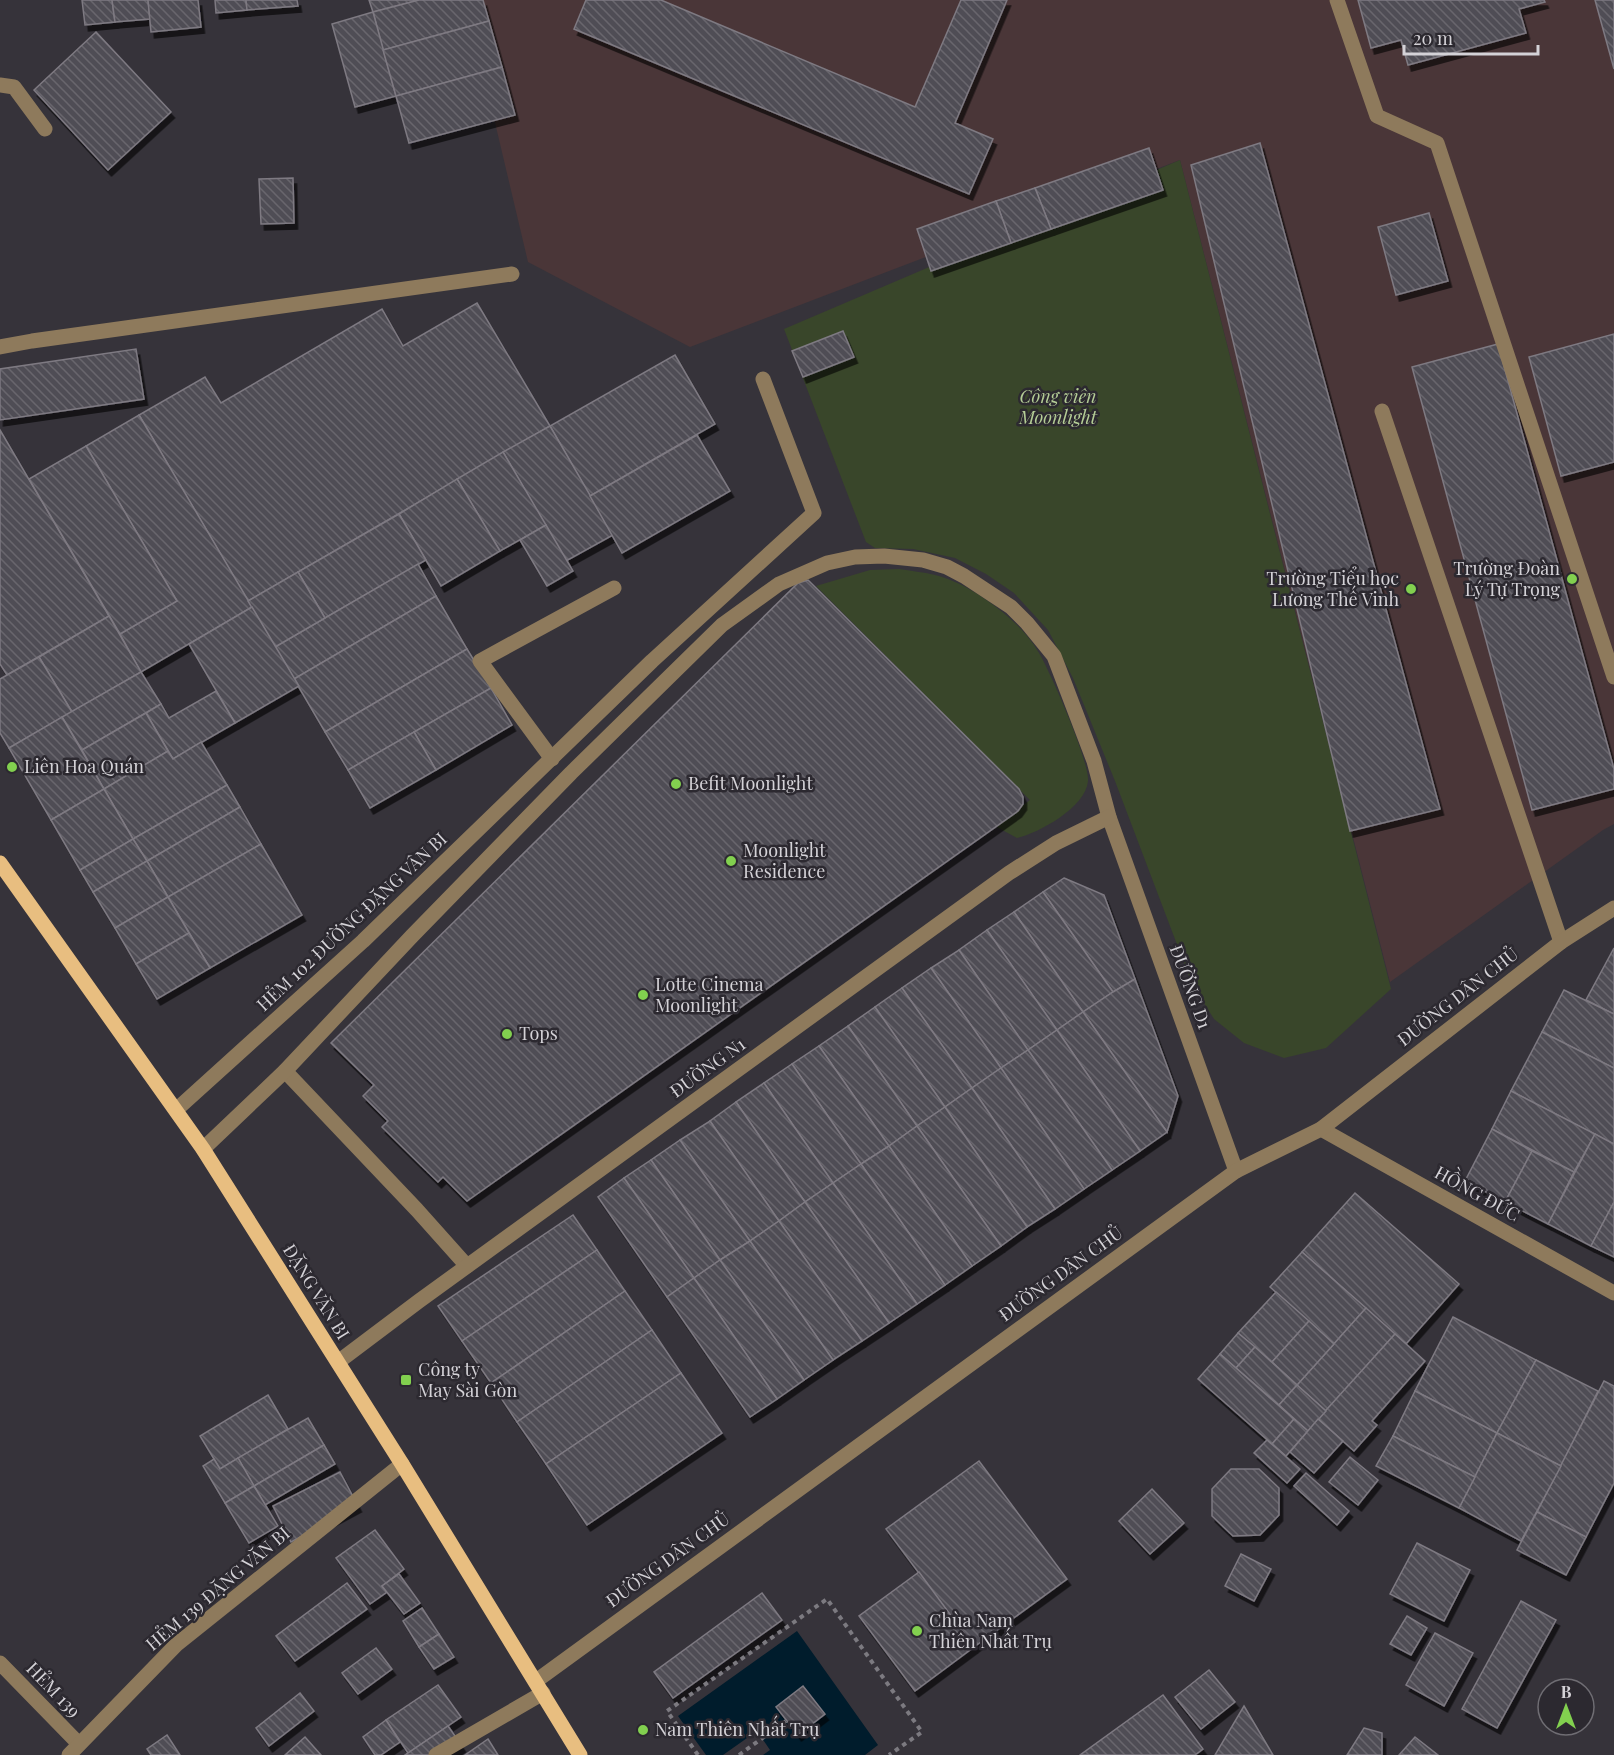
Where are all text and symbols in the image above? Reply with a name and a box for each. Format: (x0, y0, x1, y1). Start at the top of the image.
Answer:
scale bar (1404, 18, 1538, 56)
text: 20 m (1413, 26, 1453, 50)
park label: Công viên Moonlight (1018, 384, 1098, 429)
place label: Trường Đoàn Lý Tự Trọng (1453, 556, 1560, 601)
place label: Trường Tiểu học Lương Thế Vinh (1266, 566, 1399, 611)
marker: Trường Đoàn Lý Tự Trọng (1565, 572, 1579, 586)
marker: Trường Tiểu học Lương Thế Vinh (1404, 582, 1418, 596)
place label: Liên Hoa Quán (24, 754, 144, 778)
marker: Liên Hoa Quán (5, 760, 19, 774)
place label: Befit Moonlight (688, 771, 813, 795)
marker: Befit Moonlight (669, 777, 683, 791)
street label: HẺM 102 ĐƯỜNG ĐẶNG VÂN BI (251, 827, 452, 1016)
place label: Moonlight Residence (743, 838, 826, 883)
marker: Moonlight Residence (724, 854, 738, 868)
street label: ĐƯỜNG D1 (1165, 941, 1217, 1032)
street label: ĐƯỜNG DÂN CHỦ (1392, 941, 1523, 1051)
place label: Lotte Cinema Moonlight (655, 972, 764, 1017)
marker: Lotte Cinema Moonlight (636, 988, 650, 1002)
place label: Tops (519, 1021, 558, 1045)
marker: Tops (500, 1027, 514, 1041)
street label: ĐƯỜNG N1 (665, 1032, 750, 1103)
street label: HỒNG ĐỨC (1431, 1156, 1526, 1226)
street label: ĐƯỜNG DÂN CHỦ (994, 1220, 1127, 1326)
street label: ĐẶNG VĂN BI (278, 1239, 356, 1344)
place label: Công ty May Sài Gòn (418, 1357, 517, 1402)
marker: Công ty May Sài Gòn (399, 1373, 413, 1387)
street label: ĐƯỜNG DÂN CHỦ (601, 1506, 734, 1612)
street label: HẺM 139 ĐẶNG VĂN BI (140, 1521, 294, 1656)
place label: Chùa Nam Thiên Nhất Trụ (929, 1608, 1053, 1653)
marker: Chùa Nam Thiên Nhất Trụ (910, 1624, 924, 1638)
street label: HẺM 139 (21, 1656, 86, 1722)
north arrow (1536, 1677, 1596, 1737)
text: B (1561, 1681, 1572, 1702)
place label: Nam Thiên Nhất Trụ (655, 1715, 820, 1741)
marker: Nam Thiên Nhất Trụ (636, 1723, 650, 1737)

